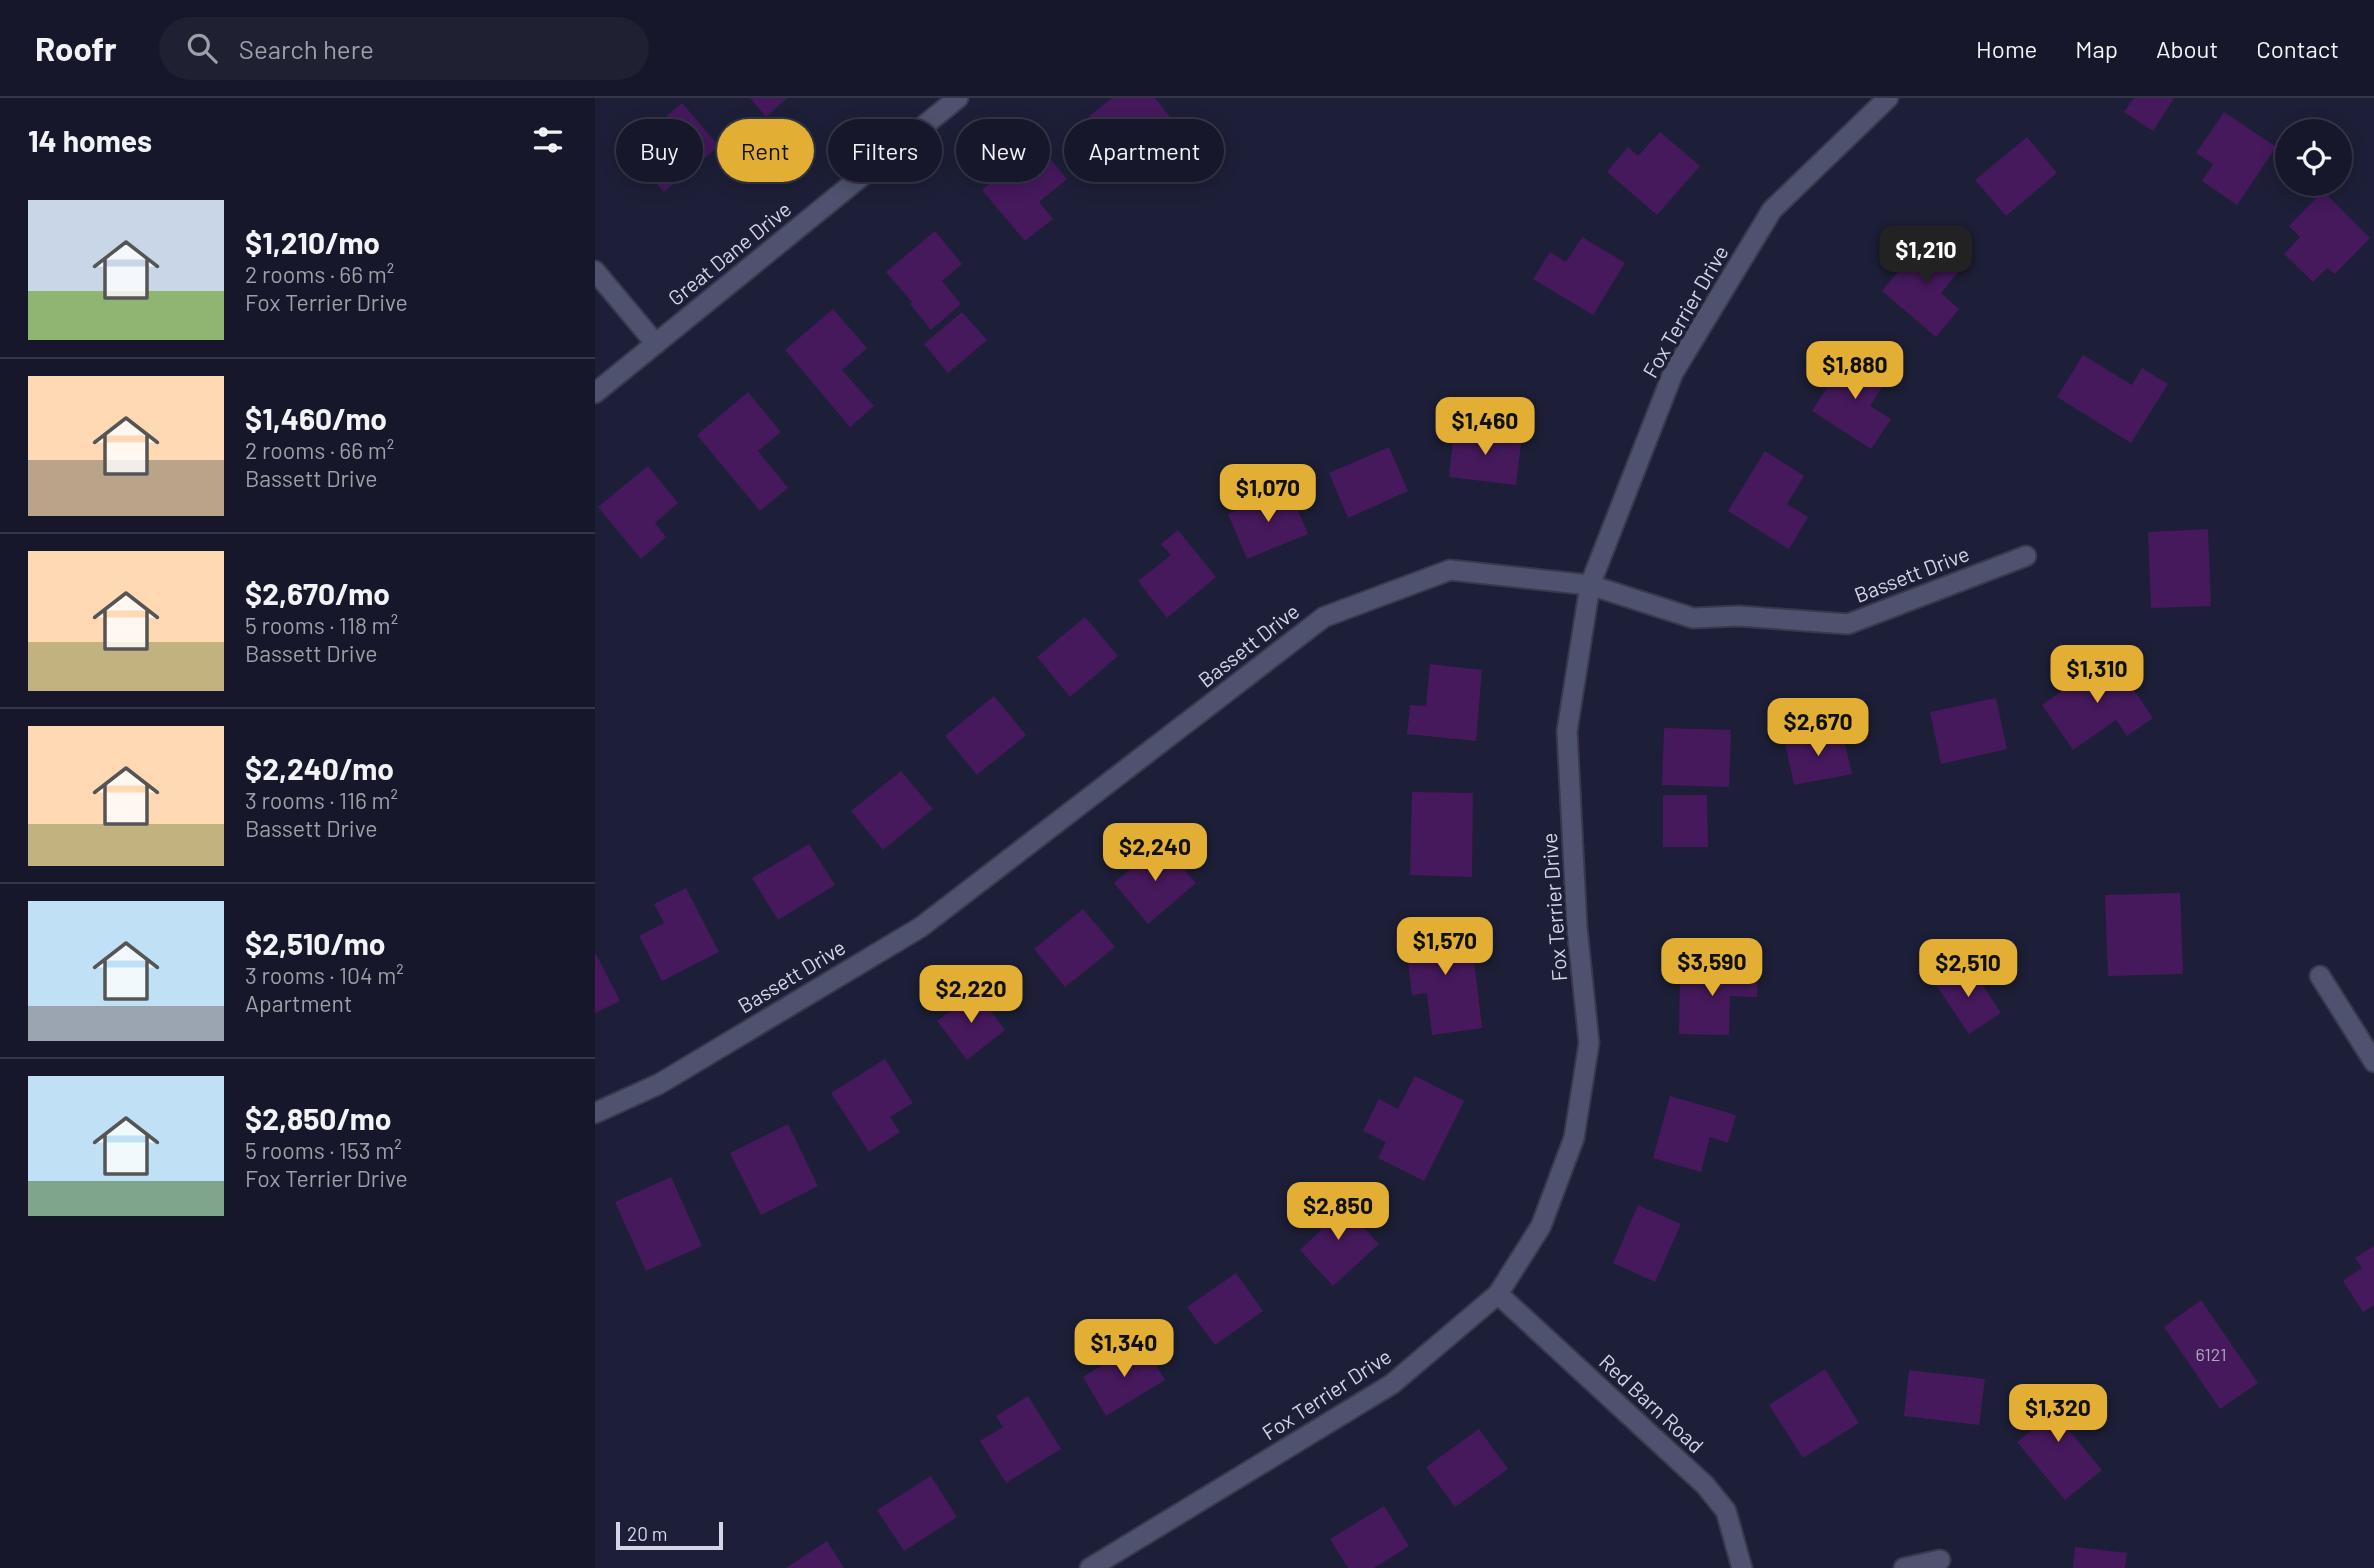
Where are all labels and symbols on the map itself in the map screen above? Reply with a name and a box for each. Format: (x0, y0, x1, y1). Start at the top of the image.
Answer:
street label: Great Dane Drive (663, 196, 796, 310)
pin: $1,210 (1869, 226, 1983, 286)
street label: Fox Terrier Drive (1637, 241, 1733, 382)
pin: $1,880 (1798, 342, 1912, 401)
pin: $1,460 (1428, 398, 1542, 457)
pin: $1,070 (1211, 464, 1325, 524)
street label: Bassett Drive (1851, 540, 1972, 607)
street label: Bassett Drive (1193, 598, 1303, 692)
pin: $1,310 (2040, 646, 2154, 705)
pin: $2,670 (1761, 698, 1875, 758)
pin: $2,240 (1098, 824, 1212, 883)
street label: Fox Terrier Drive (1536, 832, 1571, 982)
pin: $1,570 (1388, 918, 1502, 977)
street label: Bassett Drive (733, 934, 850, 1018)
pin: $3,590 (1655, 939, 1769, 998)
pin: $2,510 (1911, 940, 2025, 999)
pin: $2,220 (914, 965, 1028, 1025)
pin: $2,850 (1281, 1182, 1395, 1242)
pin: $1,340 (1067, 1320, 1181, 1379)
street label: Fox Terrier Drive (1257, 1343, 1395, 1445)
house number: 6121 (2196, 1343, 2226, 1365)
street label: Red Barn Road (1595, 1348, 1709, 1457)
pin: $1,320 (2001, 1384, 2115, 1444)
scale bar (616, 1519, 723, 1551)

